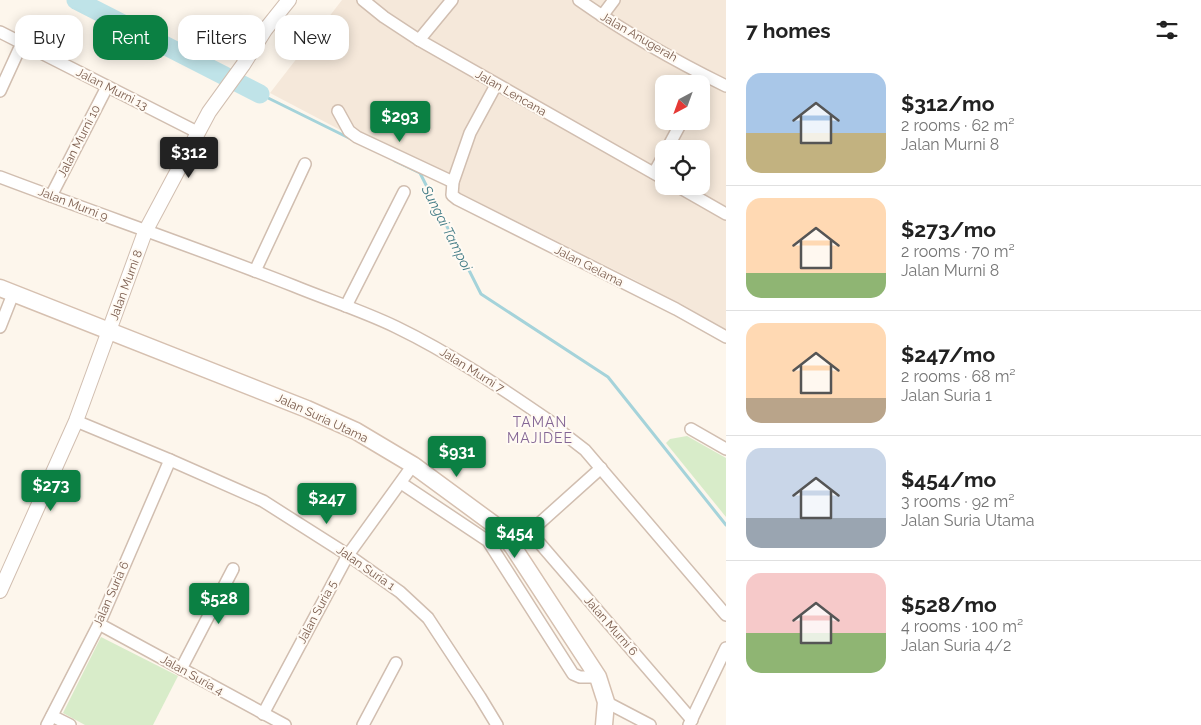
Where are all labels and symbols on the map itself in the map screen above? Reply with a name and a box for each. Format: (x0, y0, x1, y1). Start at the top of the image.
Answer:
street label: Jalan Anugerah (598, 9, 680, 65)
street label: Jalan Murni 13 (74, 65, 150, 113)
street label: Jalan Lencana (473, 67, 549, 119)
north arrow (655, 75, 710, 130)
pin: $293 (370, 100, 430, 143)
street label: Jalan Murni 10 (55, 103, 103, 179)
pin: $312 (159, 136, 219, 179)
water label: Sungai Tampoi (418, 182, 476, 274)
street label: Jalan Murni 9 (36, 184, 110, 224)
street label: Jalan Gelama (552, 243, 626, 289)
street label: Jalan Murni 8 (107, 248, 145, 322)
street label: Jalan Murni 7 (437, 345, 507, 396)
street label: Jalan Suria Utama (274, 391, 370, 445)
district label: TAMAN MAJIDEE (507, 414, 573, 446)
pin: $931 (427, 436, 487, 478)
pin: $273 (21, 470, 81, 512)
pin: $247 (297, 482, 357, 525)
pin: $454 (485, 516, 545, 559)
street label: Jalan Suria 1 (334, 543, 398, 593)
street label: Jalan Suria 6 (90, 559, 132, 629)
street label: Jalan Suria 5 (295, 578, 340, 646)
pin: $528 (189, 582, 249, 625)
street label: Jalan Murni 6 (581, 594, 641, 658)
street label: Jalan Suria 4 (158, 652, 226, 698)

